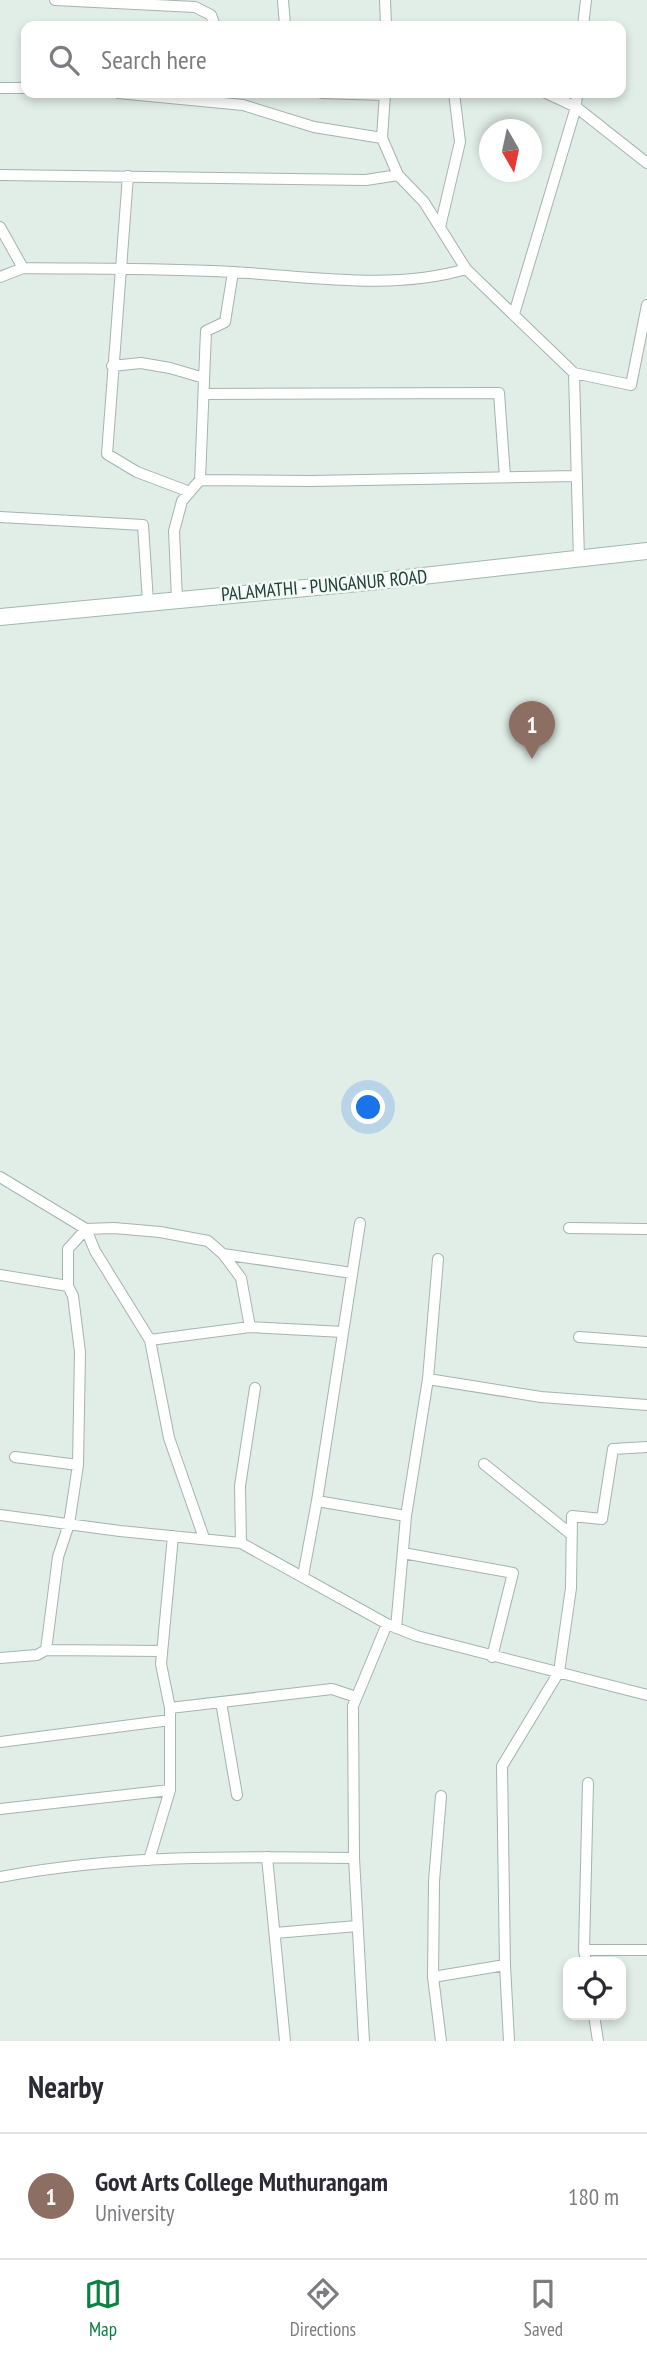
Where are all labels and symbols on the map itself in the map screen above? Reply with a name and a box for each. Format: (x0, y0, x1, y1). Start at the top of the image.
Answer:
north arrow (479, 119, 542, 182)
street label: PALAMATHI - PUNGANUR ROAD (220, 564, 428, 606)
pin: 1 (509, 701, 555, 759)
your location (351, 1090, 385, 1124)

